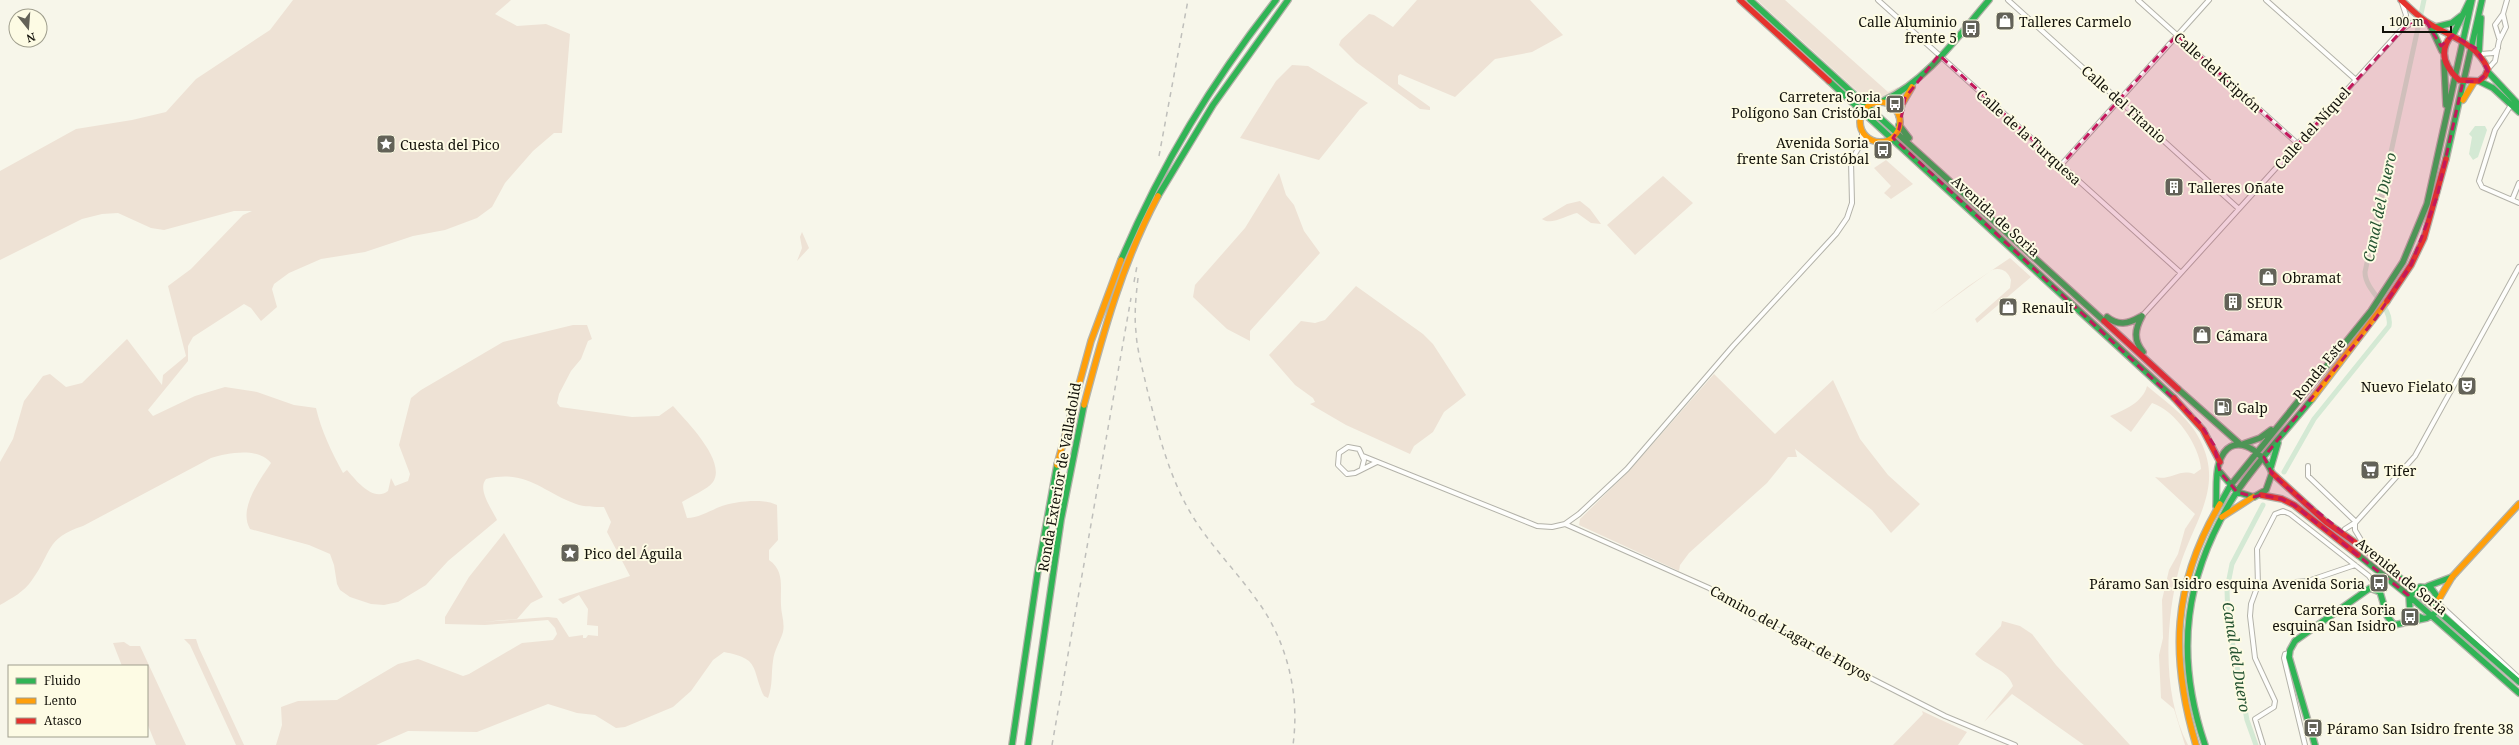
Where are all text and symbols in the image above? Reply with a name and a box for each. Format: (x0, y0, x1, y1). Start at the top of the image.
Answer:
north arrow (8, 8, 48, 48)
scale bar (2383, 8, 2451, 34)
shop icon: Talleres Carmelo (1994, 10, 2016, 32)
place label: Calle Aluminio frente 5 (1858, 12, 1957, 47)
place label: Talleres Carmelo (2019, 12, 2131, 31)
text: 100 m (2389, 13, 2424, 30)
bus stop icon: Calle Aluminio frente 5 (1960, 18, 1982, 40)
street label: Calle del Kriptón (2170, 28, 2266, 116)
text: N (24, 30, 37, 47)
street label: Calle del Titanio (2078, 61, 2170, 147)
street label: Calle del Níquel (2270, 82, 2355, 173)
street label: Calle de la Turquesa (1972, 85, 2086, 189)
place label: Carretera Soria Polígono San Cristóbal (1731, 87, 1882, 122)
bus stop icon: Carretera Soria Polígono San Cristóbal (1884, 93, 1906, 115)
place icon: Cuesta del Pico (375, 133, 397, 155)
place label: Avenida Soria frente San Cristóbal (1737, 133, 1870, 168)
place label: Cuesta del Pico (400, 135, 500, 154)
bus stop icon: Avenida Soria frente San Cristóbal (1872, 139, 1894, 161)
water label: Canal del Duero (2358, 150, 2400, 264)
street label: Avenida de Soria (1948, 171, 2044, 261)
building icon: Talleres Oñate (2163, 176, 2185, 198)
place label: Talleres Oñate (2188, 178, 2284, 197)
shop icon: Obramat (2257, 266, 2279, 288)
place label: Obramat (2282, 268, 2341, 287)
building icon: SEUR (2222, 291, 2244, 313)
place label: SEUR (2247, 293, 2283, 312)
shop icon: Renault (1997, 296, 2019, 318)
place label: Renault (2022, 298, 2074, 317)
shop icon: Cámara (2191, 324, 2213, 346)
place label: Cámara (2216, 326, 2268, 345)
street label: Ronda Este (2288, 334, 2350, 404)
theatre icon: Nuevo Fielato (2456, 375, 2478, 397)
place label: Nuevo Fielato (2361, 377, 2453, 396)
street label: Ronda Exterior de Valladolid (1033, 380, 1085, 573)
fuel station icon: Galp (2212, 396, 2234, 418)
place label: Galp (2237, 398, 2268, 417)
supermarket icon: Tifer (2359, 459, 2381, 481)
place label: Tifer (2384, 461, 2417, 480)
street label: Avenida de Soria (2352, 533, 2452, 619)
place icon: Pico del Águila (559, 542, 581, 564)
place label: Pico del Águila (584, 544, 682, 563)
bus stop icon: Páramo San Isidro esquina Avenida Soria (2368, 572, 2390, 594)
place label: Páramo San Isidro esquina Avenida Soria (2089, 574, 2365, 593)
street label: Camino del Lagar de Hoyos (1707, 581, 1875, 685)
water label: Canal del Duero (2218, 600, 2256, 714)
place label: Carretera Soria esquina San Isidro (2272, 600, 2396, 635)
bus stop icon: Carretera Soria esquina San Isidro (2399, 606, 2421, 628)
legend (8, 665, 148, 737)
text: Fluido (44, 672, 81, 689)
text: Lento (44, 692, 77, 709)
text: Atasco (44, 712, 82, 729)
bus stop icon: Páramo San Isidro frente 38 (2302, 717, 2324, 739)
place label: Páramo San Isidro frente 38 (2327, 719, 2514, 738)

